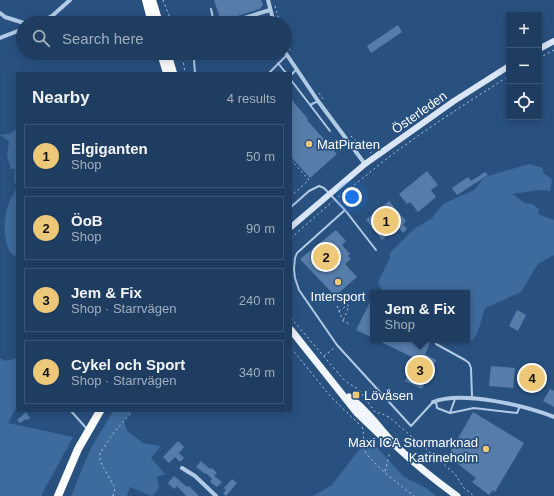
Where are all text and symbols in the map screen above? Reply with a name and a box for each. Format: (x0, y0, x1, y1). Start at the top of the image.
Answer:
map controls (506, 12, 542, 120)
button: + (506, 12, 542, 48)
search box (16, 16, 292, 60)
icon: search (30, 27, 52, 49)
text: Search here (62, 30, 144, 47)
button: − (506, 48, 542, 84)
button: locate (506, 84, 542, 120)
text: Nearby (32, 88, 90, 107)
street label: Österleden (389, 88, 450, 137)
text: 4 results (227, 91, 276, 106)
place label: MatPiraten (317, 137, 380, 152)
marker: MatPiraten (304, 139, 314, 149)
text: Elgiganten (71, 140, 148, 157)
text: 1 (42, 149, 50, 164)
text: 50 m (246, 149, 275, 164)
text: Shop (71, 157, 101, 172)
your location (342, 187, 362, 207)
pin: 1 (373, 206, 399, 236)
text: ÖoB (71, 212, 103, 229)
text: 2 (42, 221, 50, 236)
text: 90 m (246, 221, 275, 236)
text: Shop (71, 229, 101, 244)
pin: 2 (313, 242, 339, 272)
marker: Intersport (333, 277, 343, 287)
text: Jem & Fix (71, 284, 142, 301)
place label: Intersport (311, 289, 366, 304)
popup (370, 290, 470, 342)
text: 3 (42, 293, 50, 308)
text: 240 m (239, 293, 275, 308)
text: Jem & Fix (385, 300, 455, 317)
text: Shop · Starrvägen (71, 301, 177, 316)
text: Shop (385, 317, 415, 332)
pin: 3 (407, 355, 433, 385)
text: Cykel och Sport (71, 356, 185, 373)
pin: 4 (519, 363, 545, 393)
text: 4 (42, 365, 50, 380)
text: 340 m (239, 365, 275, 380)
text: Shop · Starrvägen (71, 373, 177, 388)
place label: Lövåsen (364, 388, 413, 403)
marker: Lövåsen (351, 390, 361, 400)
place label: Maxi ICA Stormarknad Katrineholm (348, 435, 478, 465)
marker: Maxi ICA Stormarknad Katrineholm (481, 444, 491, 454)

